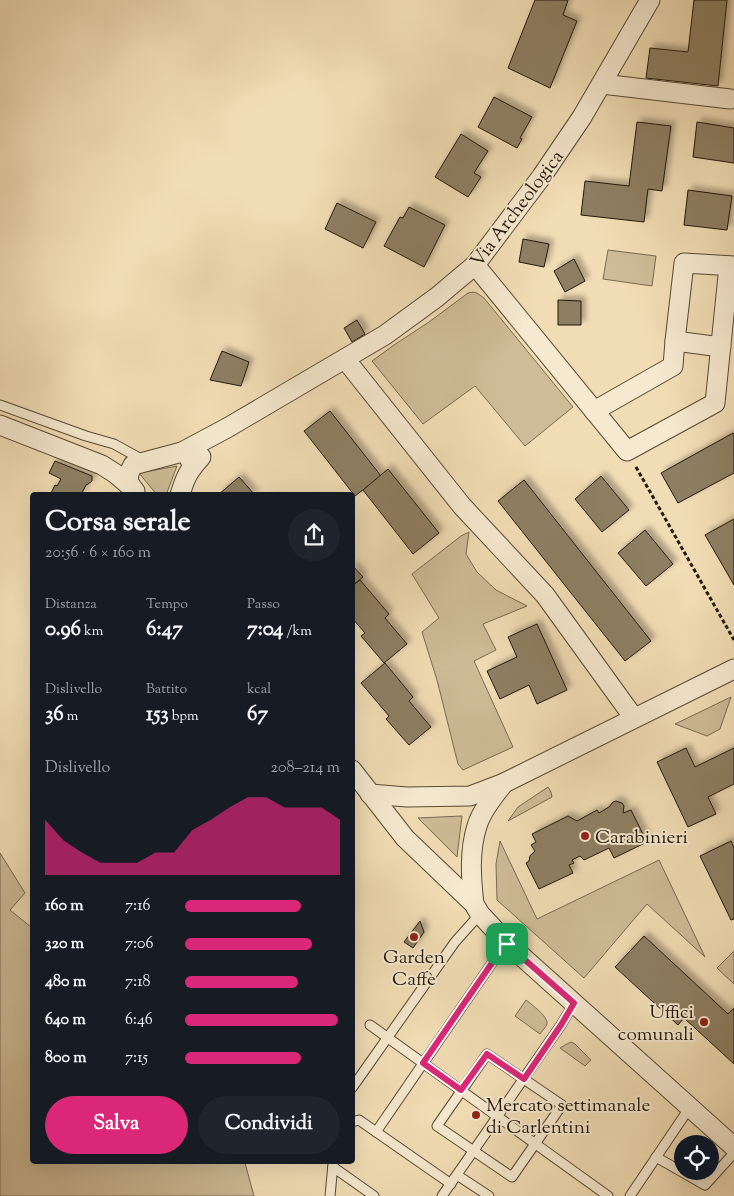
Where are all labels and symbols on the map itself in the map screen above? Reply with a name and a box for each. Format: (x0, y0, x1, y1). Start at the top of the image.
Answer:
street label: Via Archeologica (465, 145, 571, 274)
place label: Carabinieri (595, 825, 688, 852)
marker: Carabinieri (579, 830, 591, 842)
pin (486, 923, 528, 965)
marker: Garden Caffè (408, 931, 420, 943)
place label: Garden Caffè (383, 945, 445, 994)
place label: Uffici comunali (618, 1000, 694, 1049)
marker: Uffici comunali (698, 1016, 710, 1028)
place label: Mercato settimanale di Carlentini (486, 1093, 650, 1142)
marker: Mercato settimanale di Carlentini (470, 1109, 482, 1121)

